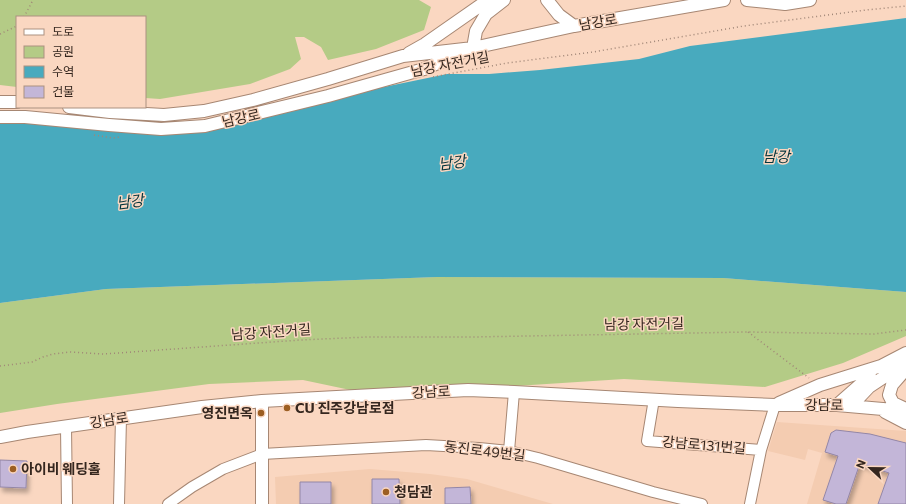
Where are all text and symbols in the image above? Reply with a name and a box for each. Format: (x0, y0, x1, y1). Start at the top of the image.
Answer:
street label: 남강로 (577, 10, 619, 33)
legend (16, 16, 146, 108)
text: 도로 (52, 24, 74, 38)
text: 공원 (52, 44, 74, 58)
street label: 남강 자전거길 (409, 48, 491, 79)
text: 수역 (52, 64, 74, 78)
text: 건물 (52, 84, 74, 98)
street label: 남강로 (220, 105, 262, 130)
water label: 남강 (762, 147, 792, 165)
water label: 남강 (437, 151, 469, 173)
water label: 남강 (115, 190, 147, 212)
street label: 남강 자전거길 (604, 314, 684, 333)
street label: 남강 자전거길 (230, 320, 311, 343)
street label: 강남로 (411, 382, 451, 401)
street label: 강남로 (805, 396, 844, 413)
place label: CU 진주강남로점 (295, 399, 395, 416)
marker: CU 진주강남로점 (282, 403, 292, 413)
place label: 영진면옥 (201, 404, 253, 421)
street label: 강남로 (89, 408, 129, 431)
marker: 영진면옥 (256, 408, 266, 418)
street label: 강남로131번길 (661, 432, 747, 457)
street label: 동진로49번길 (444, 437, 526, 464)
north arrow (850, 448, 890, 488)
text: N (853, 458, 868, 470)
place label: 아이비 웨딩홀 (21, 460, 101, 477)
marker: 아이비 웨딩홀 (8, 464, 18, 474)
place label: 청담관 (394, 483, 433, 500)
marker: 청담관 (381, 487, 391, 497)

